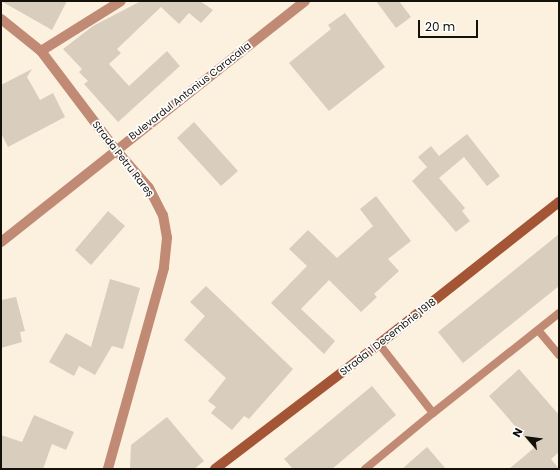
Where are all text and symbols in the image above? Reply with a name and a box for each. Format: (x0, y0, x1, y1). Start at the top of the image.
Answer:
scale bar (420, 12, 480, 38)
text: 20 m (425, 18, 455, 35)
street label: Bulevardul Antonius Caracalla (127, 40, 253, 142)
street label: Strada Petru Rareș (90, 119, 156, 199)
street label: Strada 1 Decembrie 1918 (338, 296, 438, 378)
north arrow (508, 418, 548, 458)
text: N (508, 425, 526, 440)

